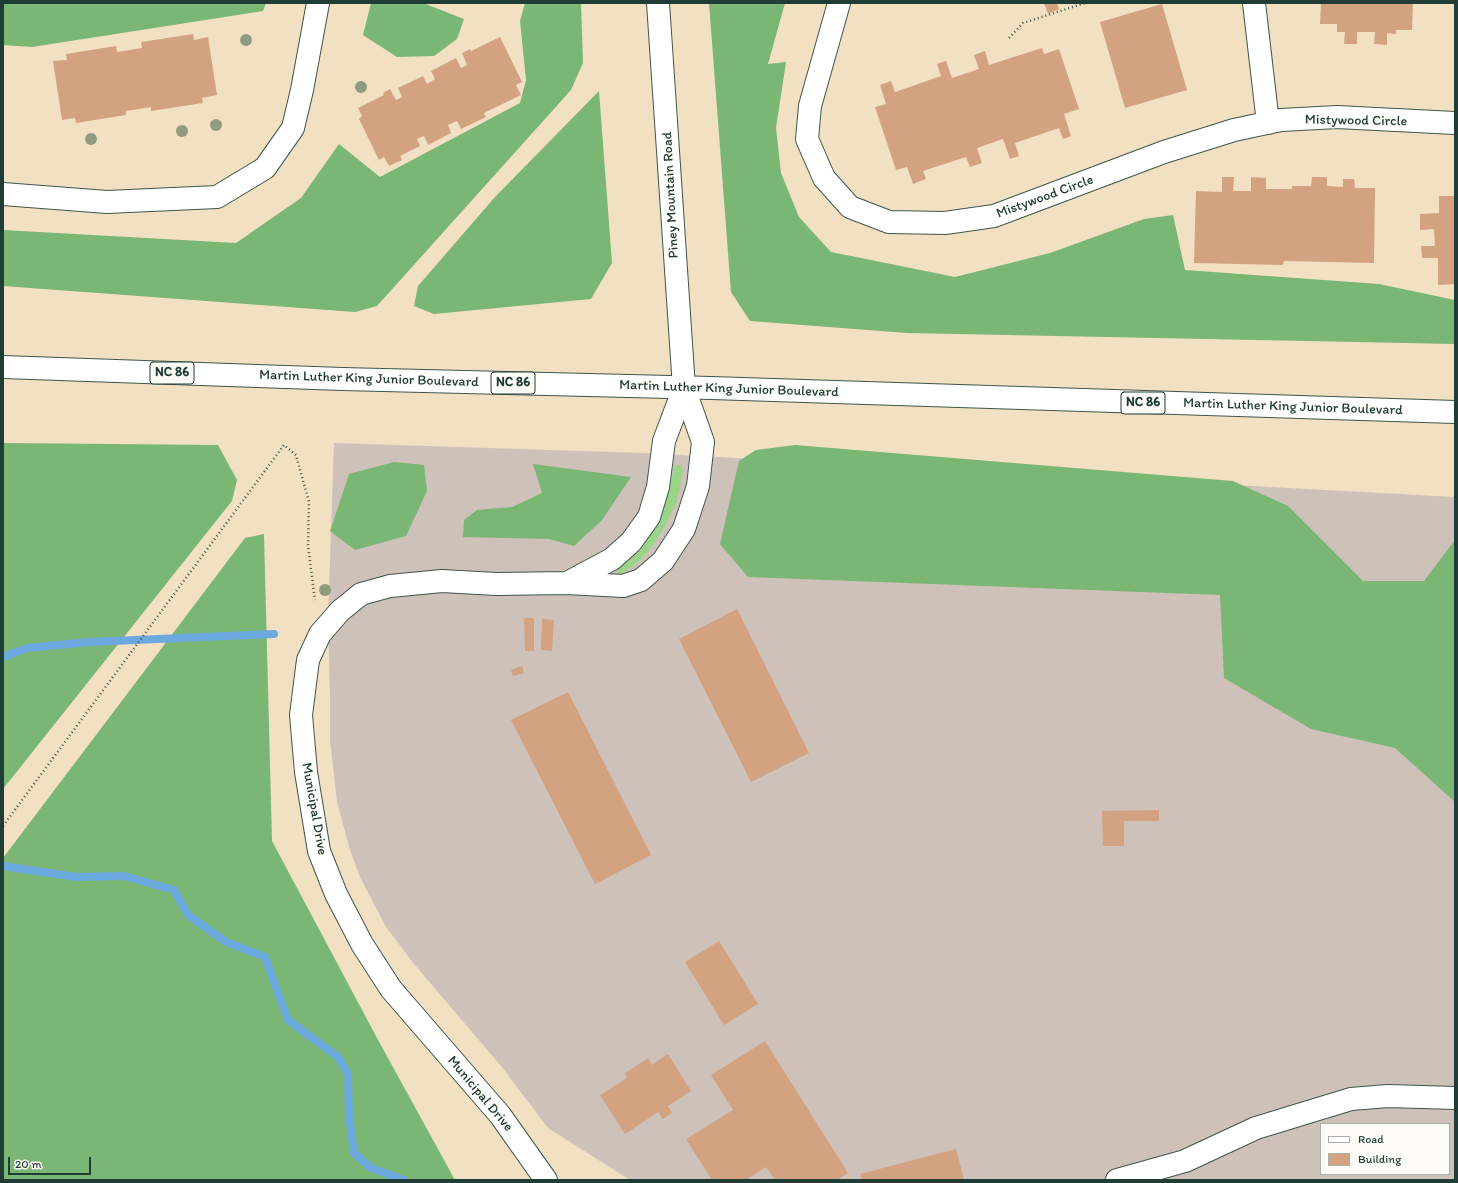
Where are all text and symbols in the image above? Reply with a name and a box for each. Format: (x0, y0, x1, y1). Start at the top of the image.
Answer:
street label: Mistywood Circle (1305, 112, 1407, 130)
street label: Piney Mountain Road (659, 131, 683, 259)
street label: Mistywood Circle (994, 172, 1096, 222)
road number: NC 86 (150, 362, 194, 384)
street label: Martin Luther King Junior Boulevard (259, 367, 479, 391)
road number: NC 86 (491, 372, 535, 394)
street label: Martin Luther King Junior Boulevard (619, 377, 839, 401)
road number: NC 86 (1121, 392, 1165, 414)
street label: Martin Luther King Junior Boulevard (1183, 395, 1403, 419)
street label: Municipal Drive (298, 761, 330, 857)
street label: Municipal Drive (444, 1053, 516, 1135)
legend (1320, 1123, 1450, 1175)
text: Road (1358, 1132, 1384, 1146)
scale bar (10, 1149, 93, 1175)
text: Building (1358, 1152, 1401, 1166)
text: 20 m (15, 1157, 42, 1171)

